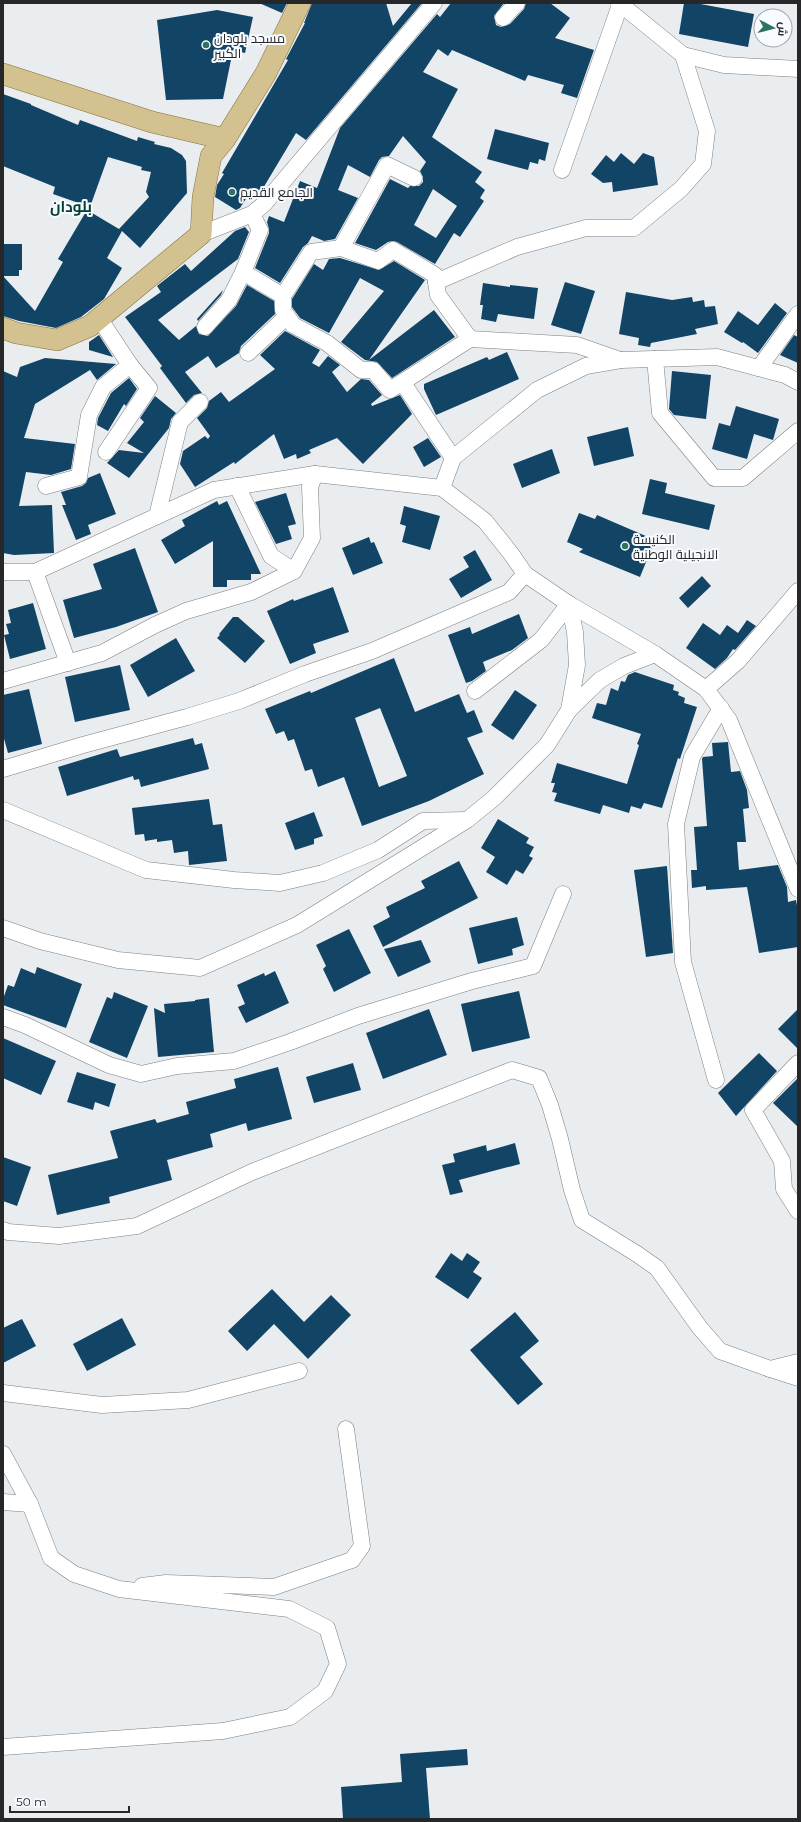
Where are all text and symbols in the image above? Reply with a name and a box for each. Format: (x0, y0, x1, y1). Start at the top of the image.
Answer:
north arrow (753, 8, 793, 48)
text: ش (775, 21, 791, 37)
place label: مسجد بلودان الكبير (213, 30, 285, 61)
marker: مسجد بلودان الكبير (201, 40, 211, 50)
place label: الجامع القديم (240, 184, 313, 202)
marker: الجامع القديم (227, 187, 237, 197)
district label: بلودان (50, 197, 92, 216)
place label: الكنيسة الانجيلية الوطنية (633, 531, 718, 562)
marker: الكنيسة الانجيلية الوطنية (620, 541, 630, 551)
scale bar (10, 1788, 129, 1814)
text: 50 m (16, 1794, 47, 1809)

